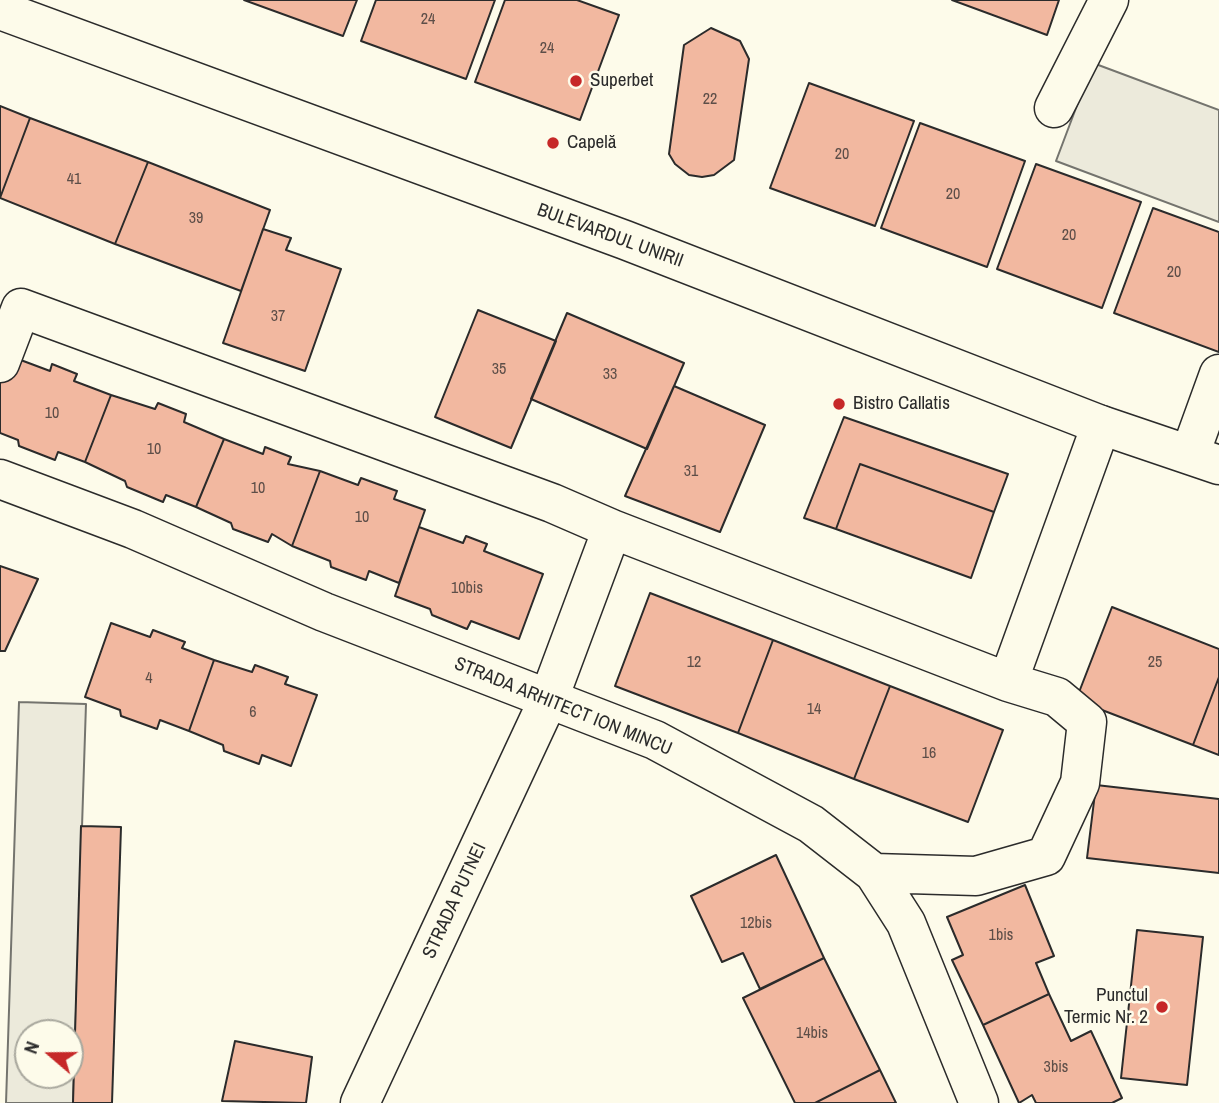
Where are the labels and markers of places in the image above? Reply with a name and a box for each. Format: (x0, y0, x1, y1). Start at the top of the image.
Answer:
place label: Superbet (590, 70, 653, 92)
marker: Superbet (568, 73, 584, 89)
place label: Capelă (567, 132, 616, 154)
marker: Capelă (545, 135, 561, 151)
place label: Bistro Callatis (853, 393, 950, 415)
marker: Bistro Callatis (831, 396, 847, 412)
place label: Punctul Termic Nr. 2 (1064, 985, 1148, 1029)
marker: Punctul Termic Nr. 2 (1154, 999, 1170, 1015)

